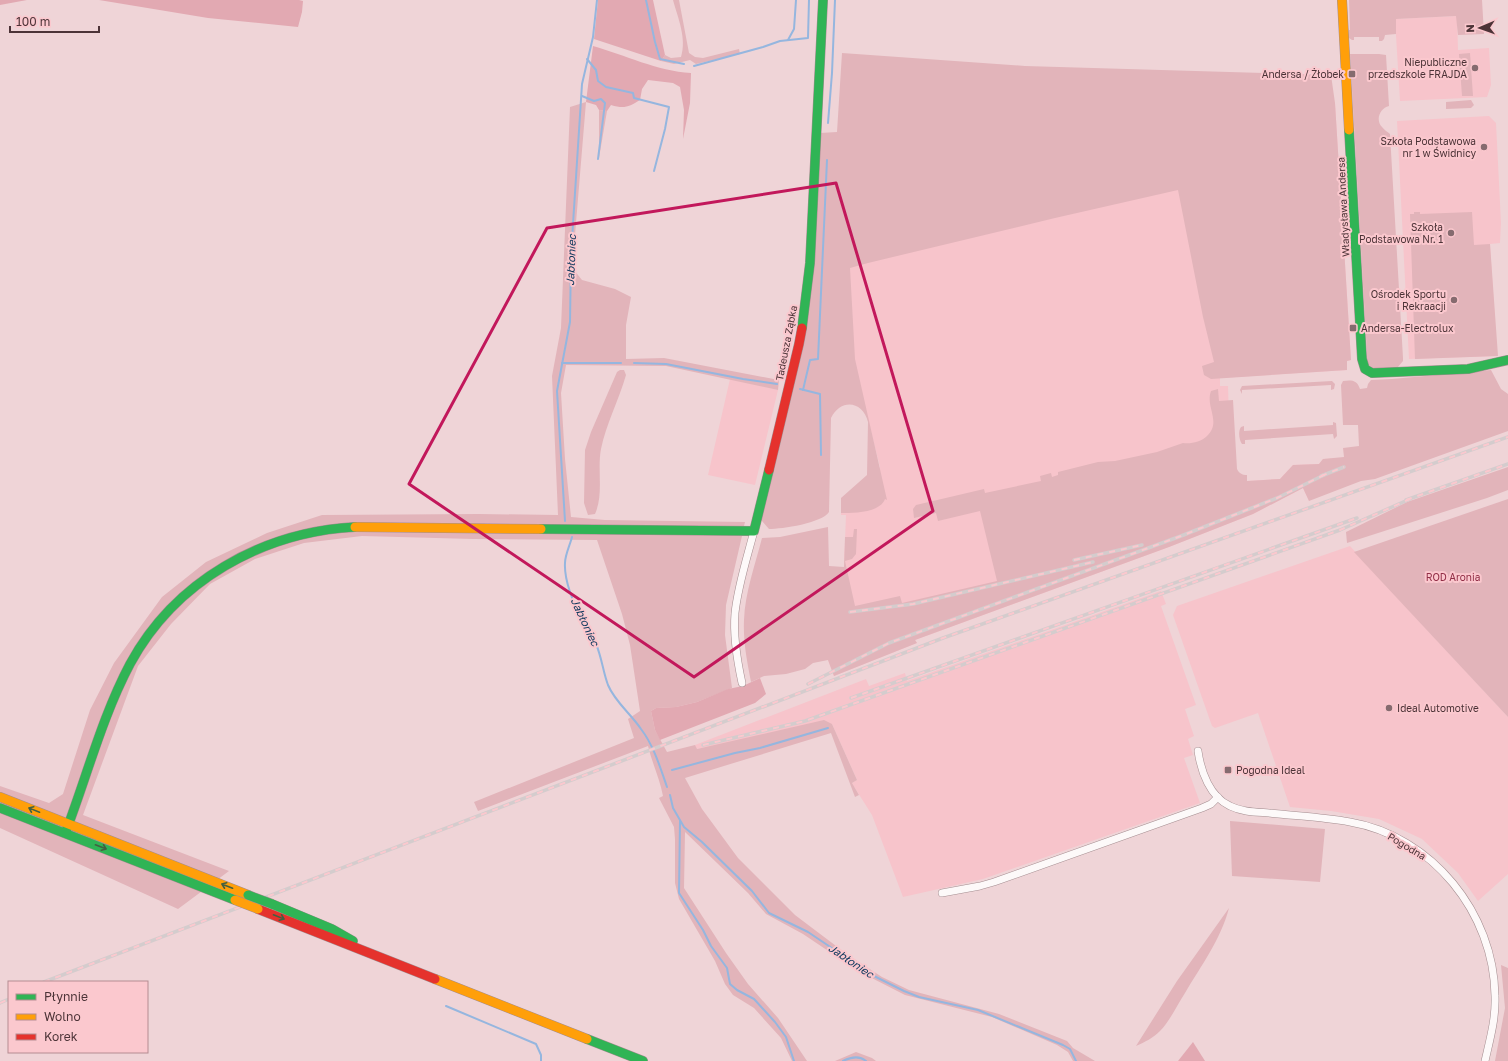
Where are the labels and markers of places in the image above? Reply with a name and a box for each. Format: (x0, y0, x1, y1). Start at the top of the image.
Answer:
place label: Niepubliczne przedszkole FRAJDA (1368, 56, 1467, 80)
marker: Niepubliczne przedszkole FRAJDA (1470, 63, 1480, 73)
place label: Andersa / Żłobek (1262, 67, 1344, 80)
marker: Andersa / Żłobek (1347, 69, 1357, 79)
place label: Szkoła Podstawowa nr 1 w Świdnicy (1381, 135, 1476, 159)
marker: Szkoła Podstawowa nr 1 w Świdnicy (1479, 142, 1489, 152)
place label: Szkoła Podstawowa Nr. 1 (1359, 221, 1443, 245)
marker: Szkoła Podstawowa Nr. 1 (1446, 228, 1456, 238)
place label: Ośrodek Sportu i Rekraacji (1371, 288, 1446, 312)
marker: Ośrodek Sportu i Rekraacji (1449, 295, 1459, 305)
place label: Andersa-Electrolux (1361, 322, 1454, 334)
marker: Andersa-Electrolux (1348, 323, 1358, 333)
place label: Ideal Automotive (1397, 702, 1479, 714)
marker: Ideal Automotive (1384, 703, 1394, 713)
place label: Pogodna Ideal (1236, 764, 1305, 776)
marker: Pogodna Ideal (1223, 765, 1233, 775)

